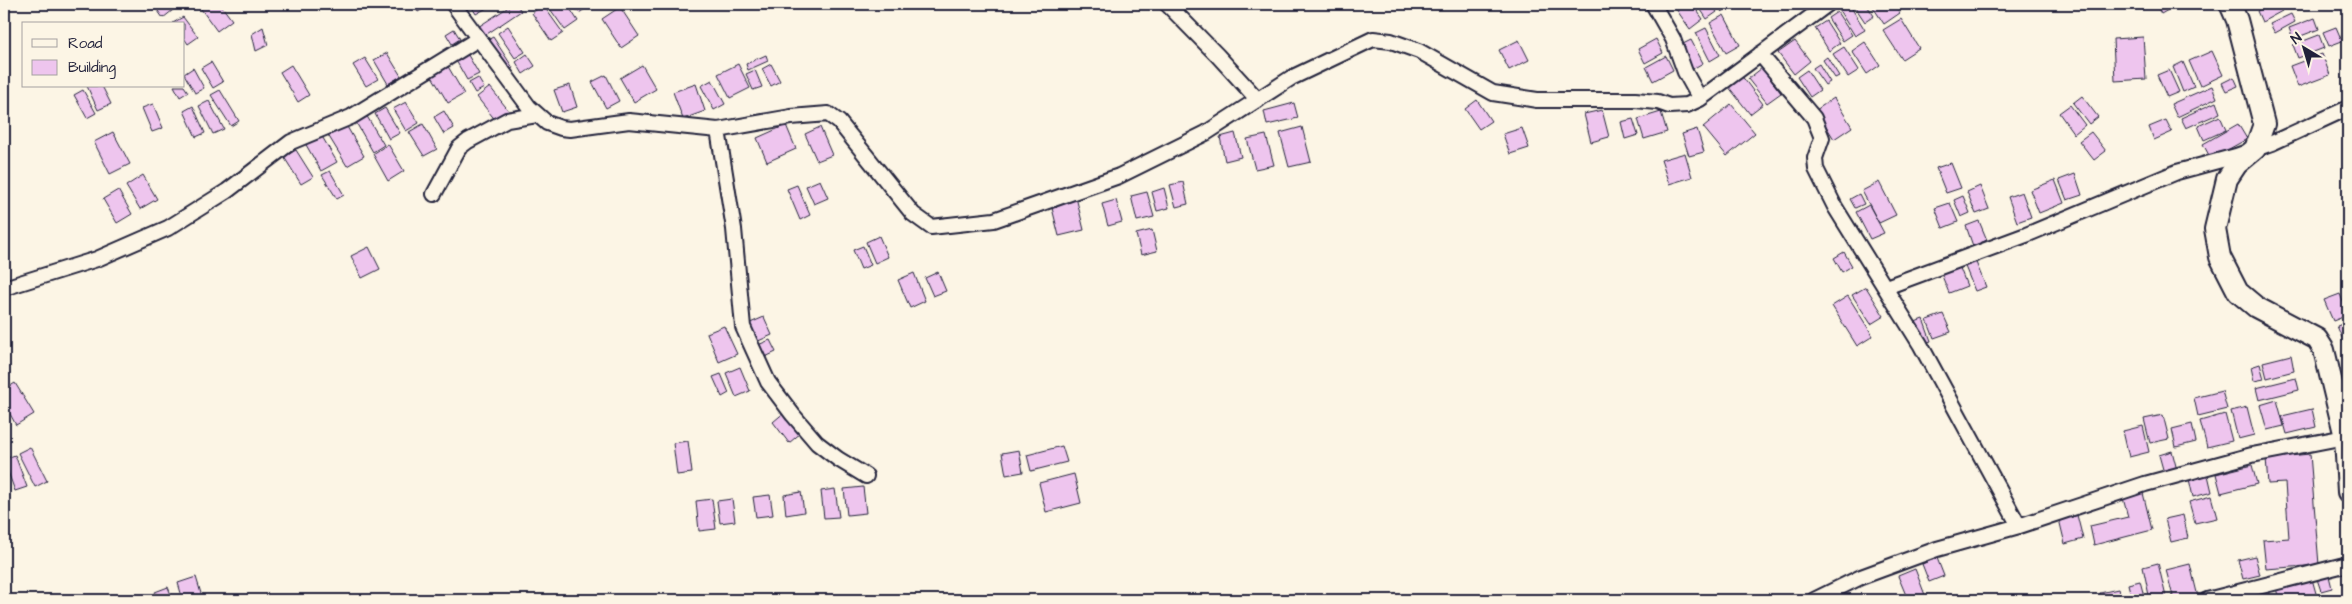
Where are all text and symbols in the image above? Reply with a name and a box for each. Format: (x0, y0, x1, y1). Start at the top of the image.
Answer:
legend (22, 22, 185, 88)
north arrow (2280, 22, 2330, 72)
text: N (2287, 28, 2306, 49)
text: Road (68, 33, 103, 54)
text: Building (68, 57, 116, 79)

